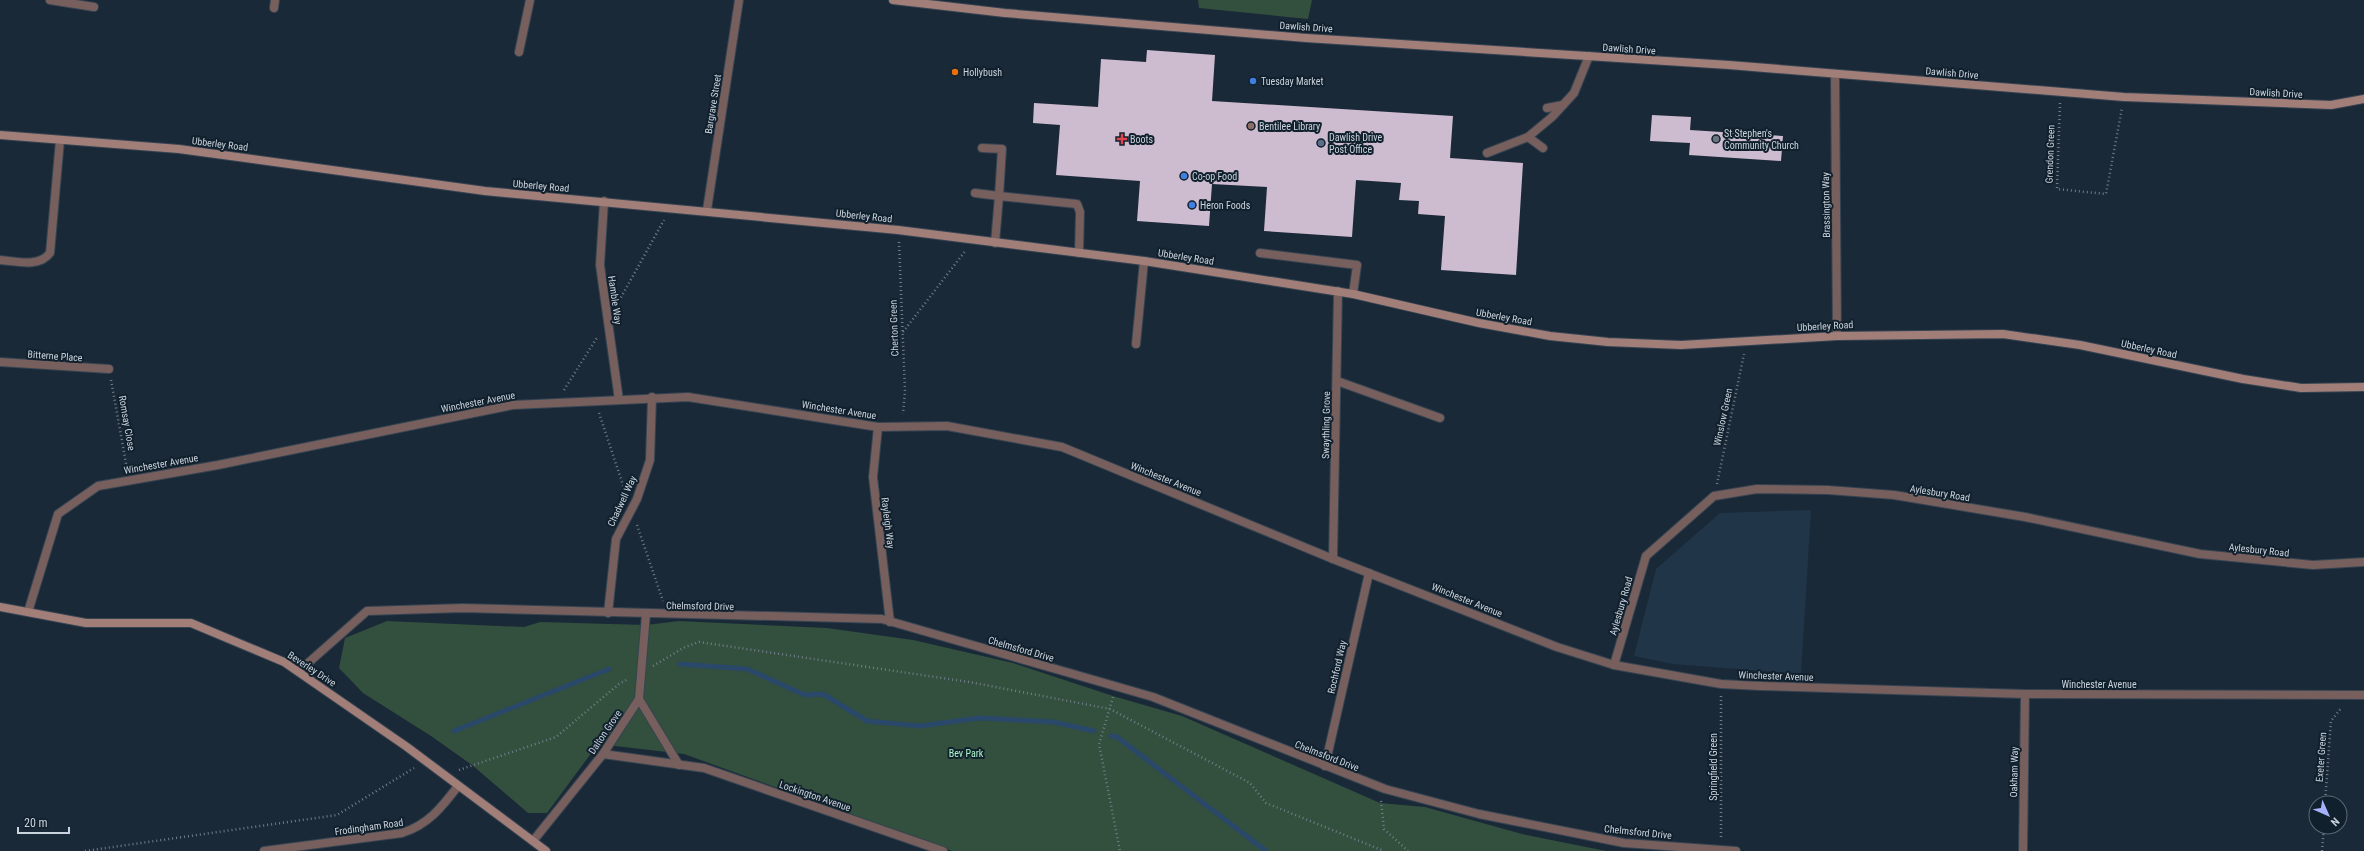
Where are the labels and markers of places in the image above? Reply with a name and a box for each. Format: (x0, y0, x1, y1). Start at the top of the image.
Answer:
marker: Hollybush (950, 67, 960, 77)
place label: Hollybush (963, 67, 1002, 78)
marker: Tuesday Market (1248, 76, 1258, 86)
place label: Tuesday Market (1261, 76, 1323, 87)
marker: Bentilee Library (1246, 121, 1256, 131)
place label: Bentilee Library (1259, 121, 1320, 132)
place label: St Stephen's Community Church (1724, 128, 1799, 151)
place label: Dawlish Drive Post Office (1329, 132, 1383, 155)
marker: Boots (1117, 134, 1127, 144)
place label: Boots (1130, 134, 1153, 145)
marker: St Stephen's Community Church (1711, 134, 1721, 144)
marker: Dawlish Drive Post Office (1316, 138, 1326, 148)
marker: Co-op Food (1179, 171, 1189, 181)
place label: Co-op Food (1192, 171, 1237, 182)
marker: Heron Foods (1187, 200, 1197, 210)
place label: Heron Foods (1200, 200, 1251, 211)

